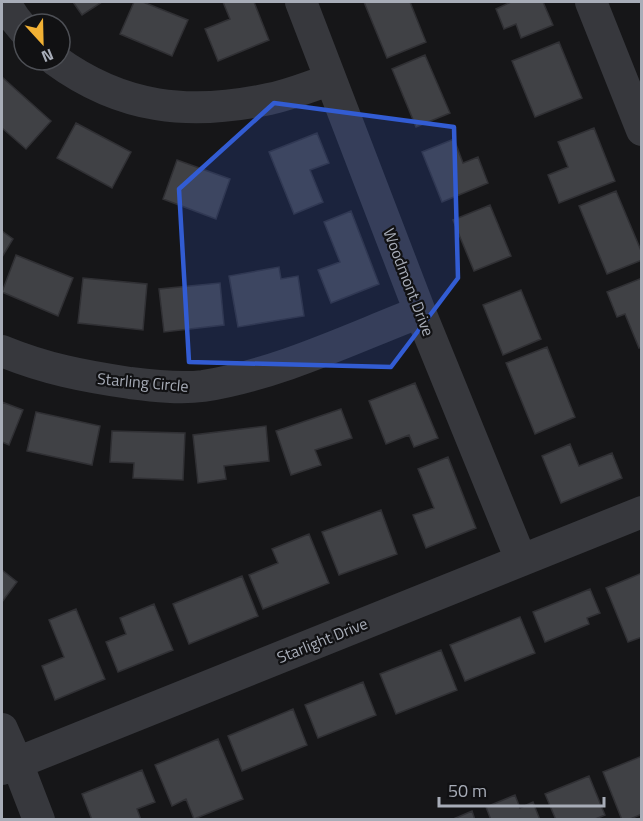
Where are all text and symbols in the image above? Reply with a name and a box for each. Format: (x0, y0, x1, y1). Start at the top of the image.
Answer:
north arrow (12, 12, 72, 72)
text: N (38, 43, 57, 69)
street label: Woodmont Drive (377, 225, 441, 339)
street label: Starling Circle (96, 366, 190, 398)
street label: Starlight Drive (273, 611, 371, 669)
scale bar (439, 770, 604, 808)
text: 50 m (448, 777, 487, 804)

